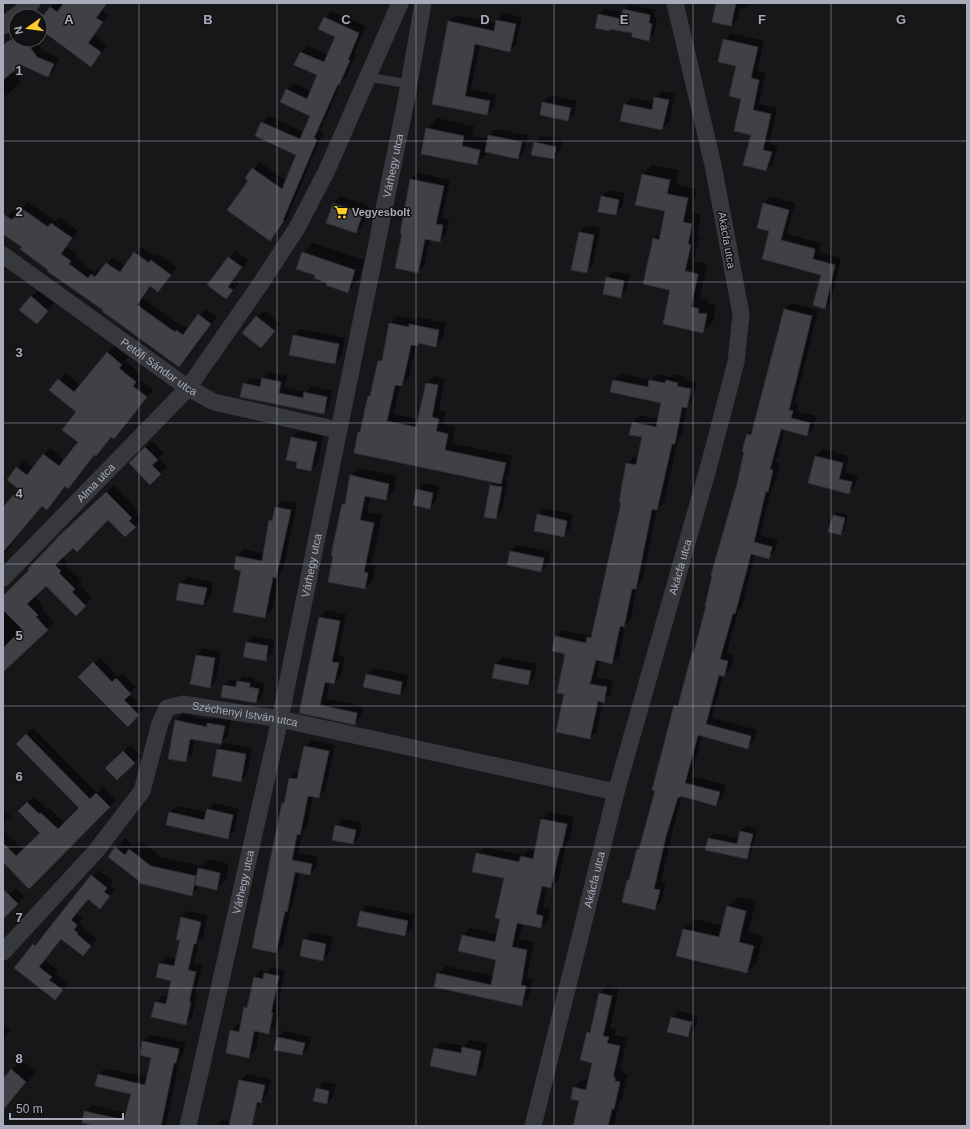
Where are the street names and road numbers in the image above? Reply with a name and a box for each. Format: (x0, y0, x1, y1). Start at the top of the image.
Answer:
street label: Várhegy utca (380, 132, 405, 199)
street label: Akácfa utca (716, 211, 738, 270)
street label: Petőfi Sándor utca (119, 336, 200, 398)
street label: Alma utca (74, 460, 118, 504)
street label: Várhegy utca (299, 532, 324, 598)
street label: Akácfa utca (666, 537, 694, 596)
street label: Széchenyi István utca (191, 699, 300, 729)
street label: Várhegy utca (230, 848, 256, 915)
street label: Akácfa utca (581, 849, 607, 909)

